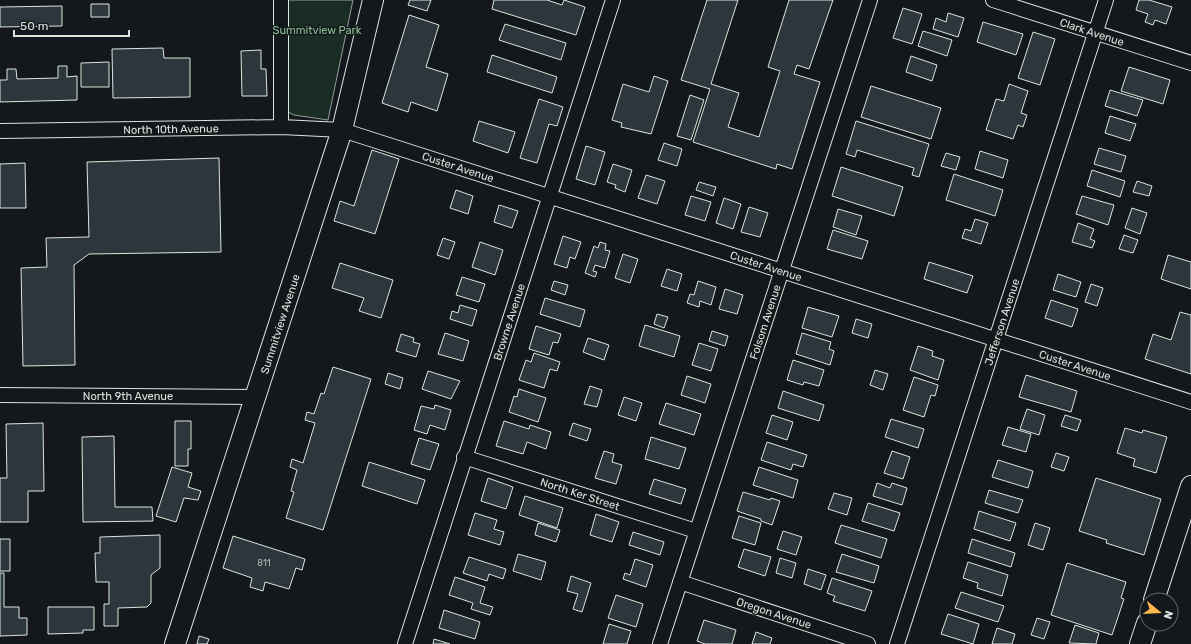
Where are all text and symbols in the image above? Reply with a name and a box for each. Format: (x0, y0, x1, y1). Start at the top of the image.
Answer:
scale bar (14, 12, 129, 38)
street label: Clark Avenue (1058, 16, 1126, 49)
text: 50 m (20, 19, 48, 33)
park label: Summitview Park (273, 24, 362, 37)
street label: North 10th Avenue (123, 122, 219, 137)
street label: Custer Avenue (420, 150, 495, 185)
street label: Custer Avenue (728, 249, 803, 284)
street label: Summitview Avenue (258, 273, 303, 376)
street label: Jefferson Avenue (982, 277, 1023, 367)
street label: Browne Avenue (491, 282, 528, 362)
street label: Folsom Avenue (747, 283, 784, 361)
street label: Custer Avenue (1037, 348, 1112, 383)
street label: North 9th Avenue (83, 390, 173, 403)
street label: North Ker Street (539, 476, 622, 514)
house number: 811 (257, 558, 271, 568)
north arrow (1139, 592, 1179, 632)
street label: Oregon Avenue (735, 595, 813, 632)
text: N (1161, 609, 1175, 621)

